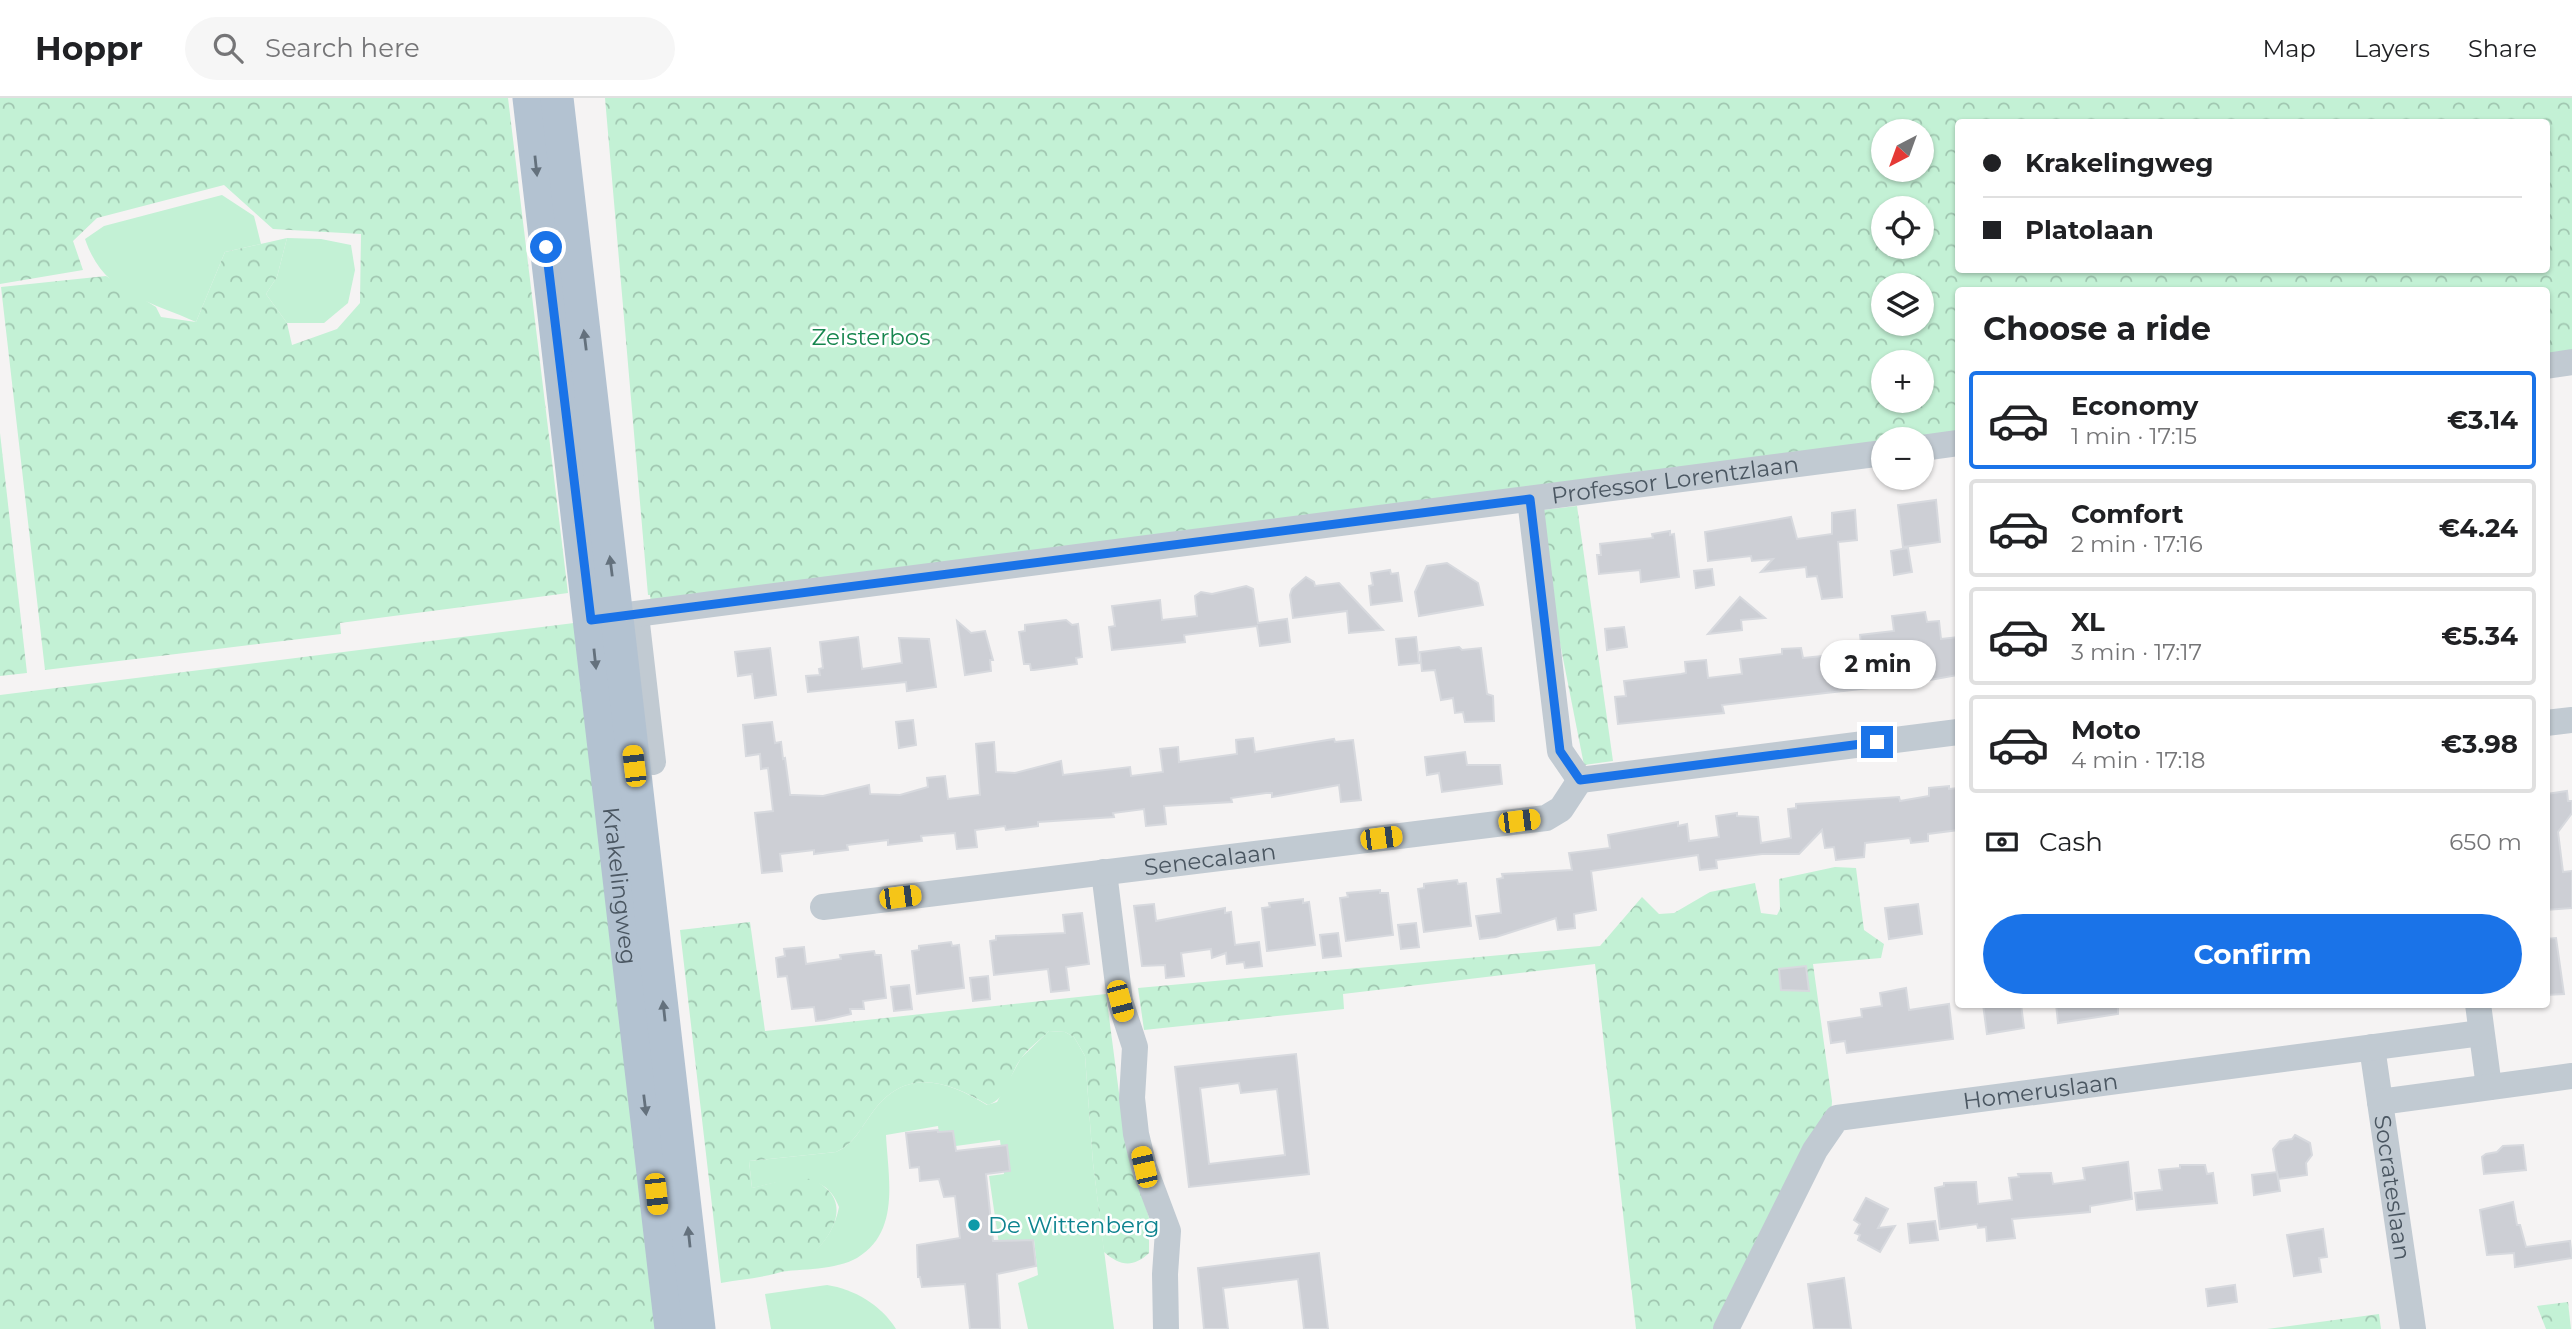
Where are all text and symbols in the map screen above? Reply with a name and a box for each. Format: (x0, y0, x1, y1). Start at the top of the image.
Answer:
search box (185, 17, 675, 80)
text: Hoppr (35, 28, 143, 68)
icon: search (209, 29, 247, 67)
text: Search here (265, 32, 420, 64)
text: Map (2262, 34, 2316, 63)
text: Layers (2354, 34, 2430, 63)
text: Share (2468, 34, 2537, 63)
north arrow (1871, 119, 1934, 182)
map controls (1871, 119, 1934, 490)
text: Krakelingweg (2025, 147, 2214, 179)
one-way arrow (531, 155, 542, 177)
button: locate (1871, 196, 1934, 259)
text: Platolaan (2025, 214, 2154, 246)
route start (530, 231, 562, 263)
button: layers (1871, 273, 1934, 336)
text: Choose a ride (1983, 309, 2211, 348)
park label: Zeisterbos (811, 323, 931, 351)
one-way arrow (579, 329, 590, 351)
button: + (1871, 350, 1934, 413)
icon: car (1987, 389, 2050, 452)
text: Economy (2071, 390, 2198, 422)
text: €3.14 (2447, 404, 2518, 436)
text: 1 min · 17:15 (2071, 422, 2197, 450)
button: − (1871, 427, 1934, 490)
street label: Professor Lorentzlaan (1550, 450, 1800, 510)
icon: car (1987, 497, 2050, 560)
text: Comfort (2071, 498, 2183, 530)
text: €4.24 (2439, 512, 2518, 544)
text: 2 min · 17:16 (2071, 530, 2203, 558)
one-way arrow (605, 555, 616, 577)
icon: car (1987, 605, 2050, 668)
text: XL (2071, 606, 2105, 638)
text: €5.34 (2441, 620, 2518, 652)
text: 3 min · 17:17 (2071, 638, 2202, 666)
callout: 2 min (1819, 640, 1935, 690)
one-way arrow (590, 649, 601, 671)
text: 2 min (1844, 650, 1912, 678)
icon: car (1987, 713, 2050, 776)
text: Moto (2071, 714, 2141, 746)
route end (1861, 726, 1893, 758)
text: €3.98 (2441, 728, 2518, 760)
car (622, 744, 647, 788)
text: 4 min · 17:18 (2071, 746, 2205, 774)
street label: Krakelingweg (597, 805, 643, 966)
car (1497, 808, 1542, 834)
icon: cash (1983, 823, 2021, 861)
car (1359, 825, 1404, 851)
text: Cash (2039, 826, 2103, 858)
text: 650 m (2449, 828, 2522, 856)
street label: Senecalaan (1142, 837, 1278, 881)
car (878, 884, 923, 910)
button: Confirm (1983, 914, 2522, 994)
car (1105, 978, 1136, 1024)
one-way arrow (659, 1000, 670, 1022)
street label: Homeruslaan (1961, 1067, 2120, 1115)
one-way arrow (640, 1094, 651, 1116)
street label: Socrateslaan (2368, 1113, 2417, 1262)
car (1130, 1144, 1159, 1190)
car (644, 1172, 669, 1216)
place label: De Wittenberg (988, 1211, 1160, 1239)
marker: De Wittenberg (966, 1217, 982, 1233)
one-way arrow (684, 1226, 695, 1248)

